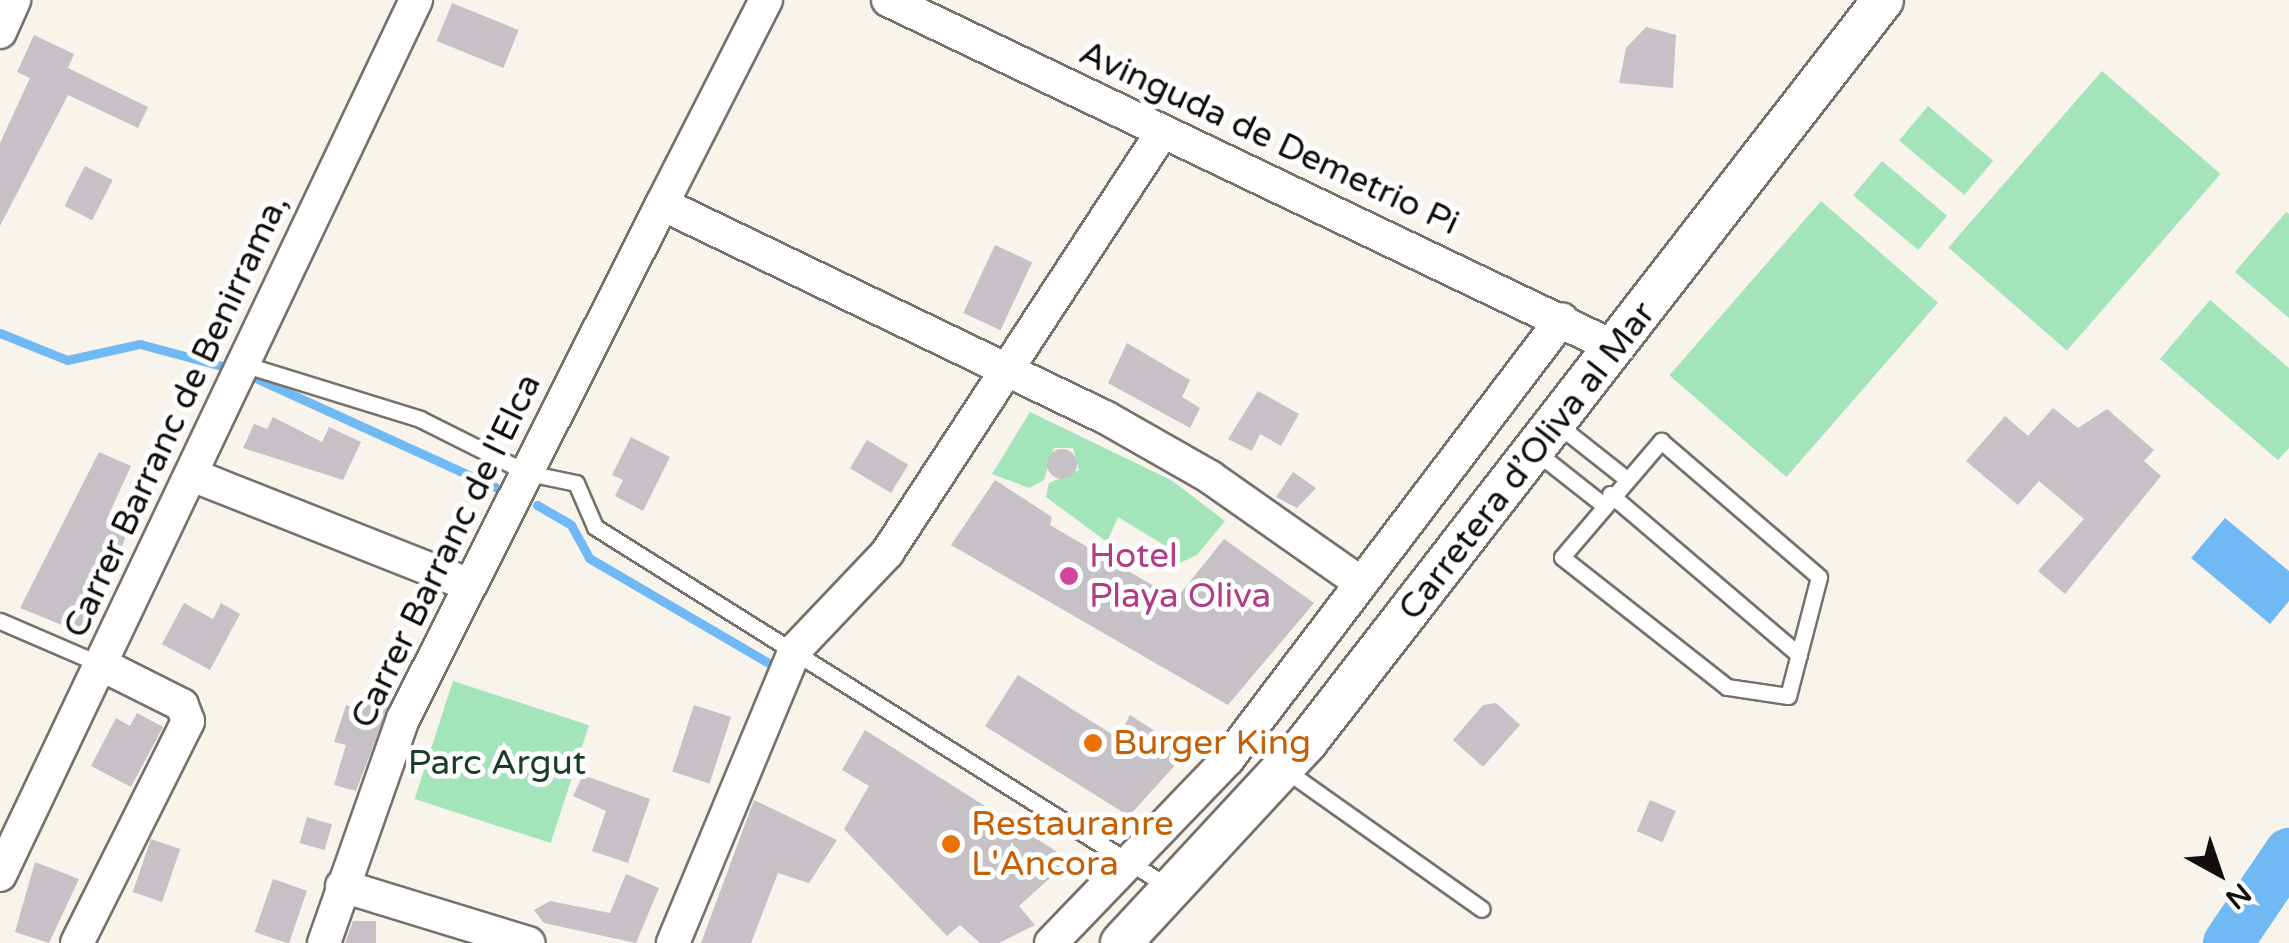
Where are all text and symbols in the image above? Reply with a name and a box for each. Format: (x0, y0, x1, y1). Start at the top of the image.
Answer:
street label: Avinguda de Demetrio Pi (1073, 32, 1465, 244)
street label: Carrer Barranc de Benirrama, (55, 188, 297, 644)
street label: Carretera d’Oliva al Mar (1390, 293, 1664, 629)
street label: Carrer Barranc de l'Elca (342, 367, 550, 735)
place label: Hotel Playa Oliva (1089, 535, 1271, 617)
marker: Hotel Playa Oliva (1058, 565, 1080, 587)
place label: Burger King (1113, 722, 1311, 764)
marker: Burger King (1082, 732, 1104, 754)
park label: Parc Argut (408, 742, 586, 784)
place label: Restauranre L'Ancora (971, 803, 1174, 885)
north arrow (2169, 823, 2269, 923)
marker: Restauranre L'Ancora (940, 833, 962, 855)
text: N (2219, 876, 2258, 916)

